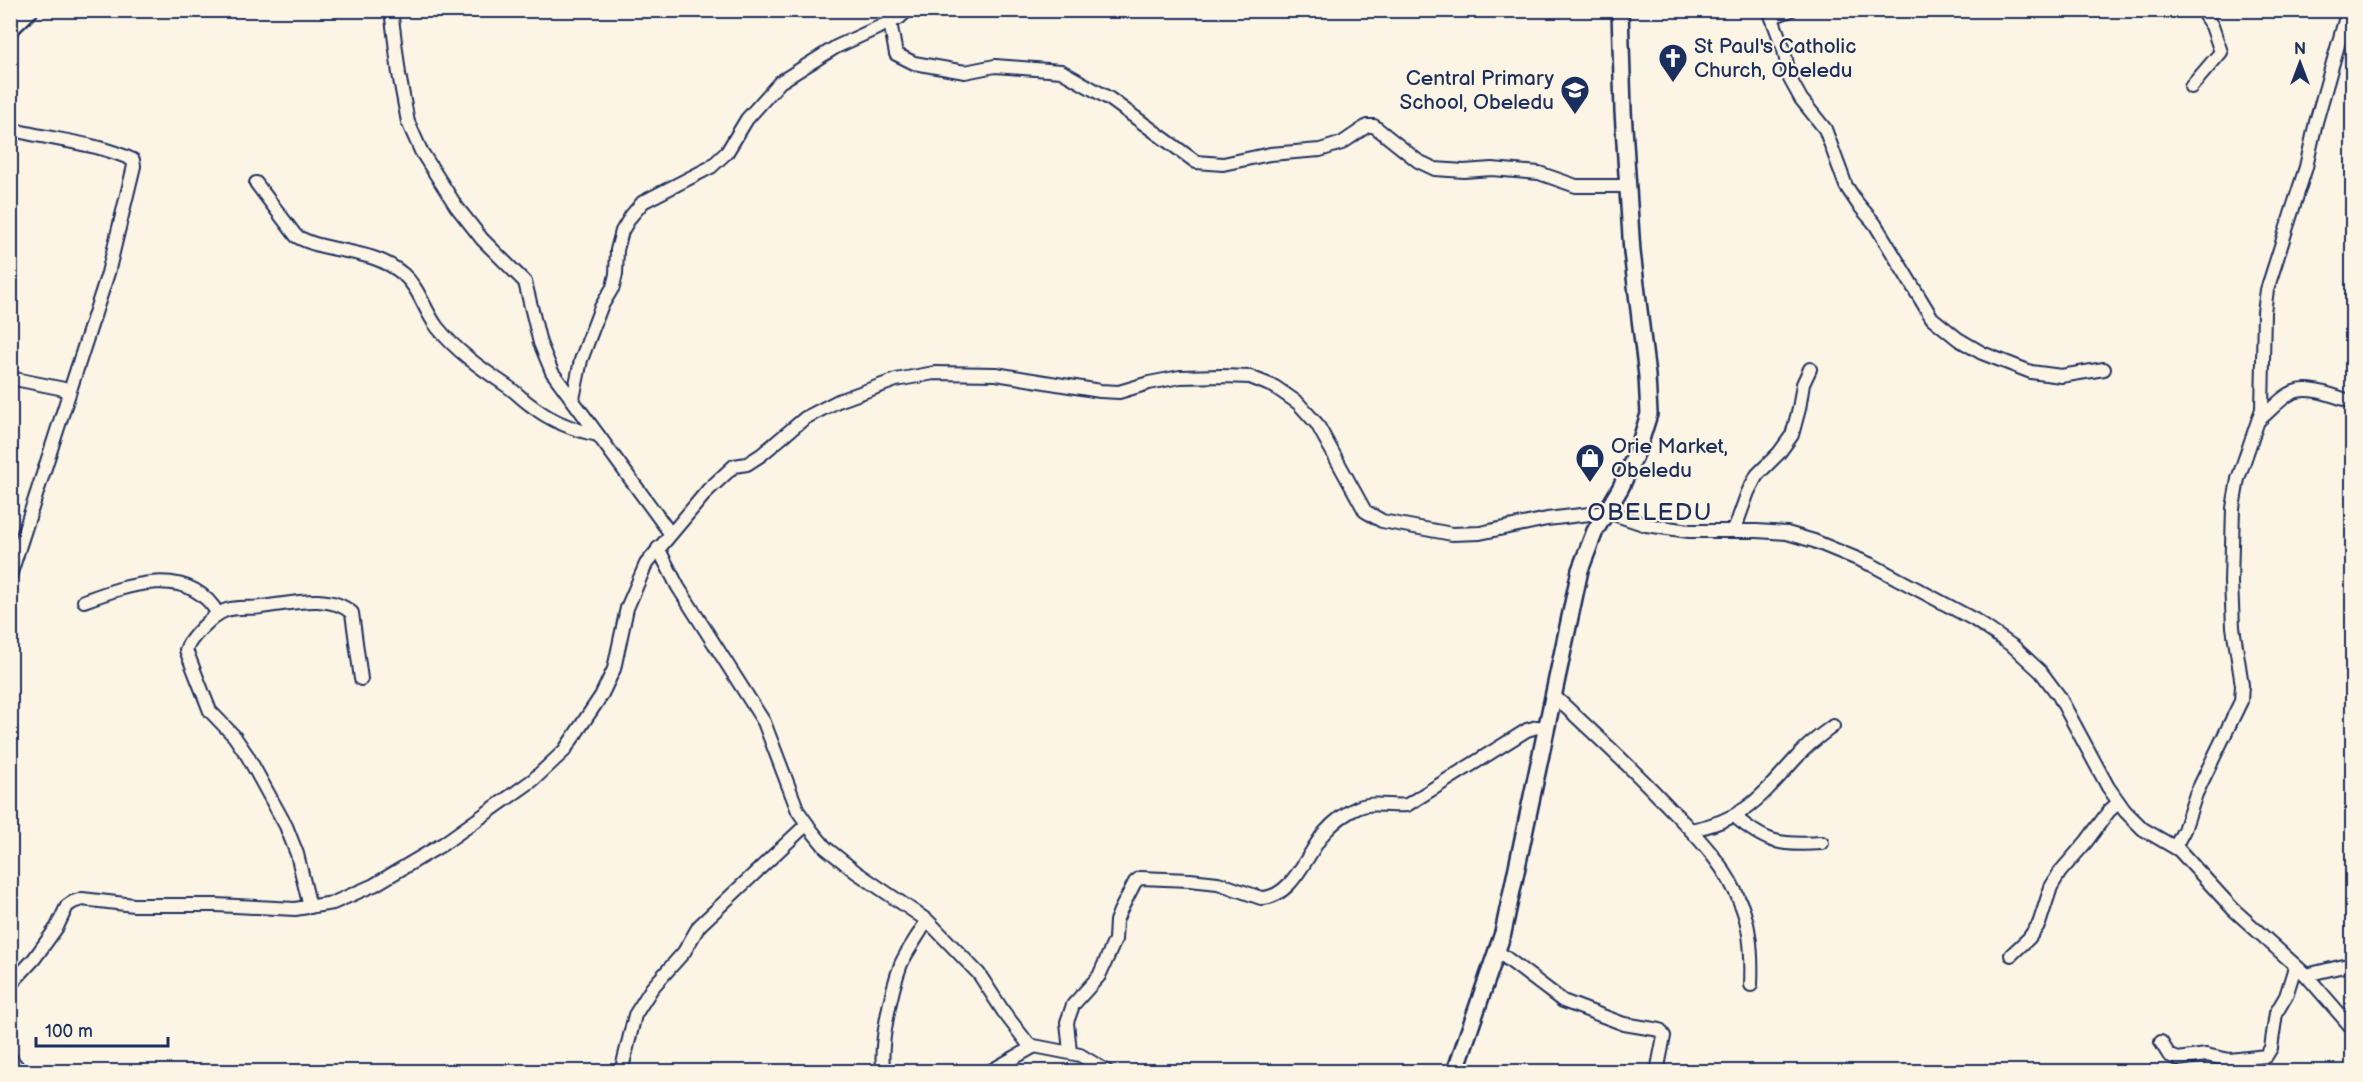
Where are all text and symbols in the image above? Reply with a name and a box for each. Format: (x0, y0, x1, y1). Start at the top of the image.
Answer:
north arrow (2270, 33, 2330, 93)
place label: St Paul's Catholic Church, Obeledu (1694, 34, 1856, 83)
text: N (2294, 40, 2306, 59)
church icon: St Paul's Catholic Church, Obeledu (1657, 42, 1689, 84)
place label: Central Primary School, Obeledu (1399, 66, 1555, 115)
school or university icon: Central Primary School, Obeledu (1559, 74, 1591, 116)
place label: Orie Market, Obeledu (1611, 434, 1728, 483)
shop icon: Orie Market, Obeledu (1574, 442, 1606, 484)
district label: OBELEDU (1587, 498, 1713, 527)
scale bar (36, 1010, 168, 1048)
text: 100 m (45, 1021, 93, 1042)

